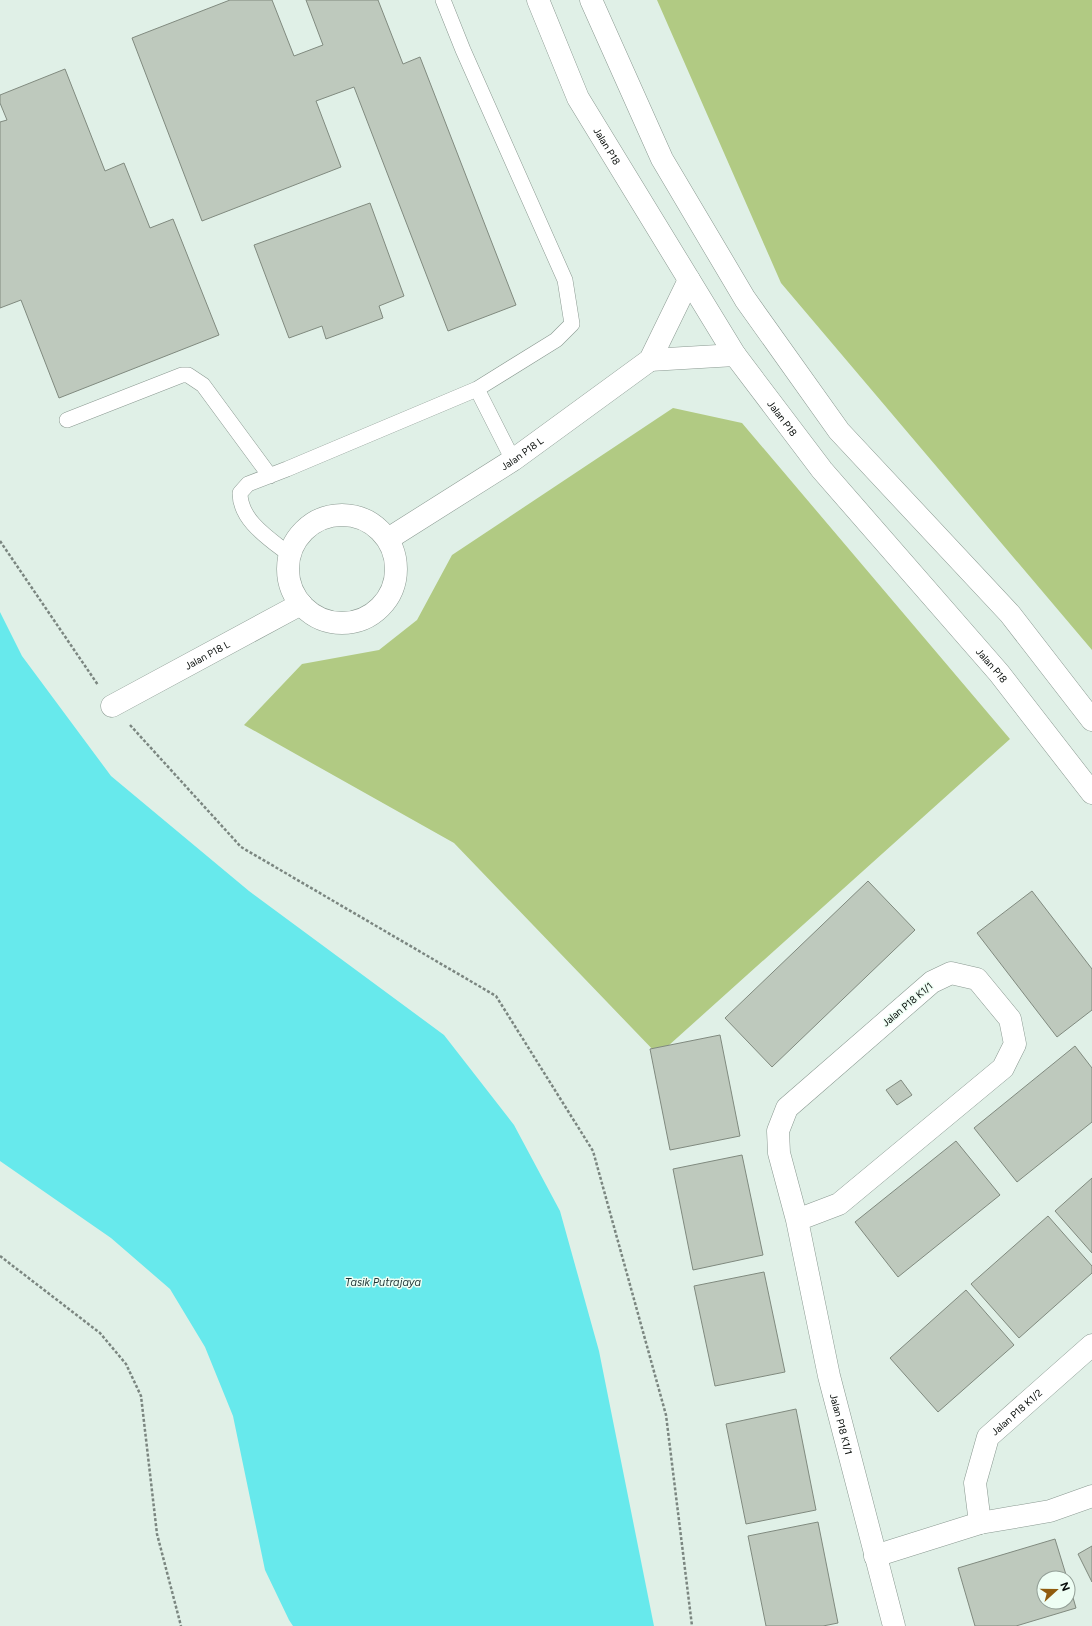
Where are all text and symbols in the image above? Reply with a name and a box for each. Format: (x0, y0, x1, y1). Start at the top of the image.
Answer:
street label: Jalan P18 (590, 125, 623, 167)
street label: Jalan P18 (764, 398, 800, 439)
street label: Jalan P18 L (498, 434, 547, 473)
street label: Jalan P18 L (182, 637, 233, 673)
street label: Jalan P18 (973, 645, 1010, 685)
street label: Jalan P18 K1/1 (879, 979, 935, 1029)
water label: Tasik Putrajaya (345, 1276, 422, 1289)
street label: Jalan P18 K1/2 (988, 1386, 1045, 1438)
street label: Jalan P18 K1/1 (827, 1392, 855, 1456)
north arrow (1036, 1570, 1076, 1610)
text: N (1057, 1580, 1072, 1593)

